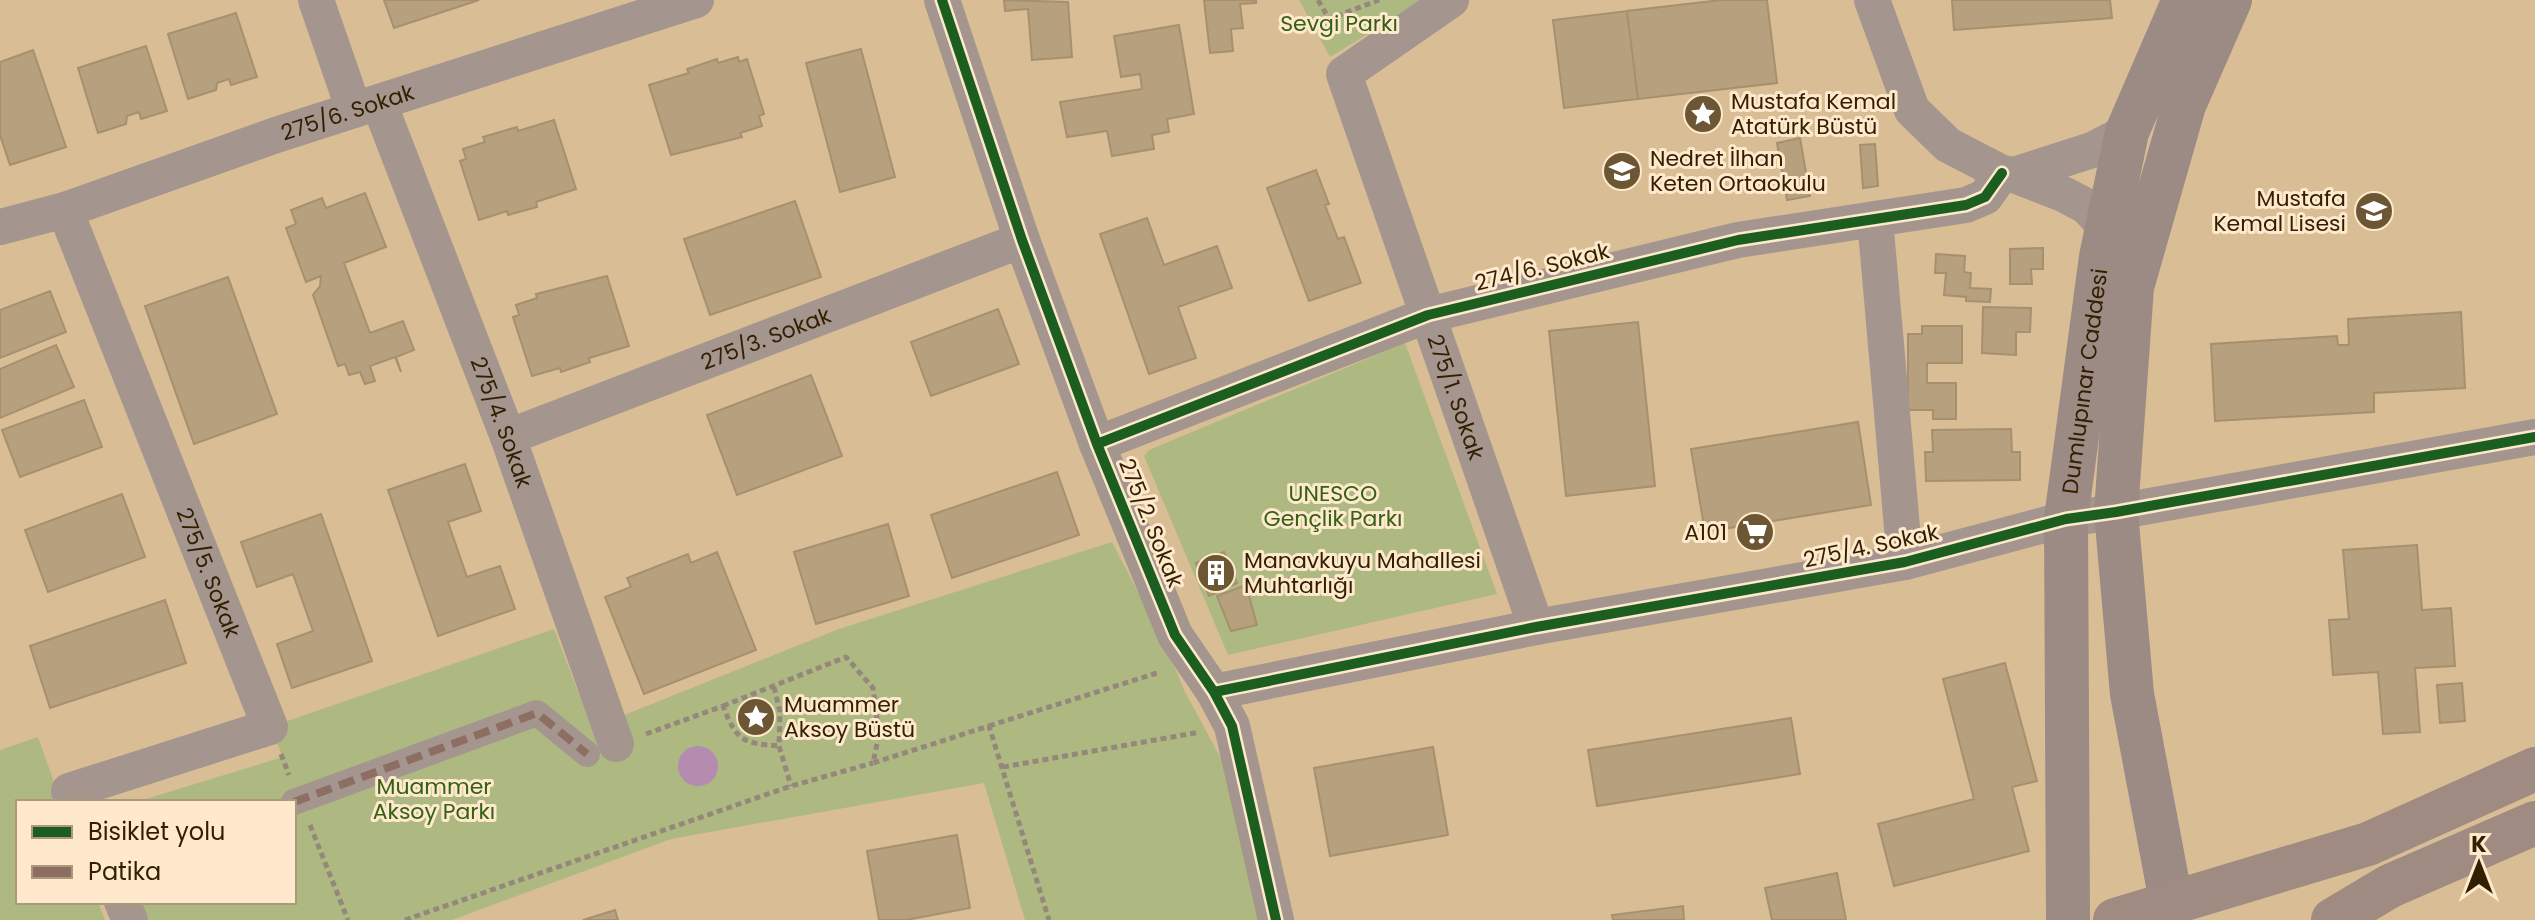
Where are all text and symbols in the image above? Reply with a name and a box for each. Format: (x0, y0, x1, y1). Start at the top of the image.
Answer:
park label: Sevgi Parkı (1280, 8, 1398, 39)
street label: 275/6. Sokak (277, 76, 418, 148)
place label: Mustafa Kemal Atatürk Büstü (1731, 86, 1896, 142)
place icon: Mustafa Kemal Atatürk Büstü (1682, 93, 1724, 135)
place label: Nedret İlhan Keten Ortaokulu (1650, 143, 1826, 199)
school or university icon: Nedret İlhan Keten Ortaokulu (1601, 150, 1643, 192)
place label: Mustafa Kemal Lisesi (2213, 183, 2346, 239)
school or university icon: Mustafa Kemal Lisesi (2353, 190, 2395, 232)
street label: 274/6. Sokak (1471, 235, 1613, 299)
street label: Dumlupınar Caddesi (2054, 266, 2115, 496)
street label: 275/3. Sokak (696, 299, 836, 377)
street label: 275/1. Sokak (1420, 330, 1493, 465)
street label: 275/4. Sokak (463, 352, 540, 493)
street label: 275/2. Sokak (1111, 454, 1191, 593)
park label: UNESCO Gençlik Parkı (1264, 478, 1402, 534)
street label: 275/5. Sokak (169, 503, 249, 643)
supermarket icon: A101 (1734, 511, 1776, 553)
street label: 275/4. Sokak (1800, 516, 1942, 575)
place label: A101 (1684, 517, 1727, 548)
place label: Manavkuyu Mahallesi Muhtarlığı (1244, 545, 1481, 601)
building icon: Manavkuyu Mahallesi Muhtarlığı (1195, 552, 1237, 594)
place label: Muammer Aksoy Büstü (784, 689, 915, 745)
place icon: Muammer Aksoy Büstü (735, 696, 777, 738)
park label: Muammer Aksoy Parkı (373, 771, 495, 827)
legend (16, 800, 296, 904)
text: Bisiklet yolu (88, 815, 225, 848)
north arrow (2439, 824, 2519, 904)
text: K (2471, 829, 2487, 860)
text: Patika (88, 855, 161, 888)

